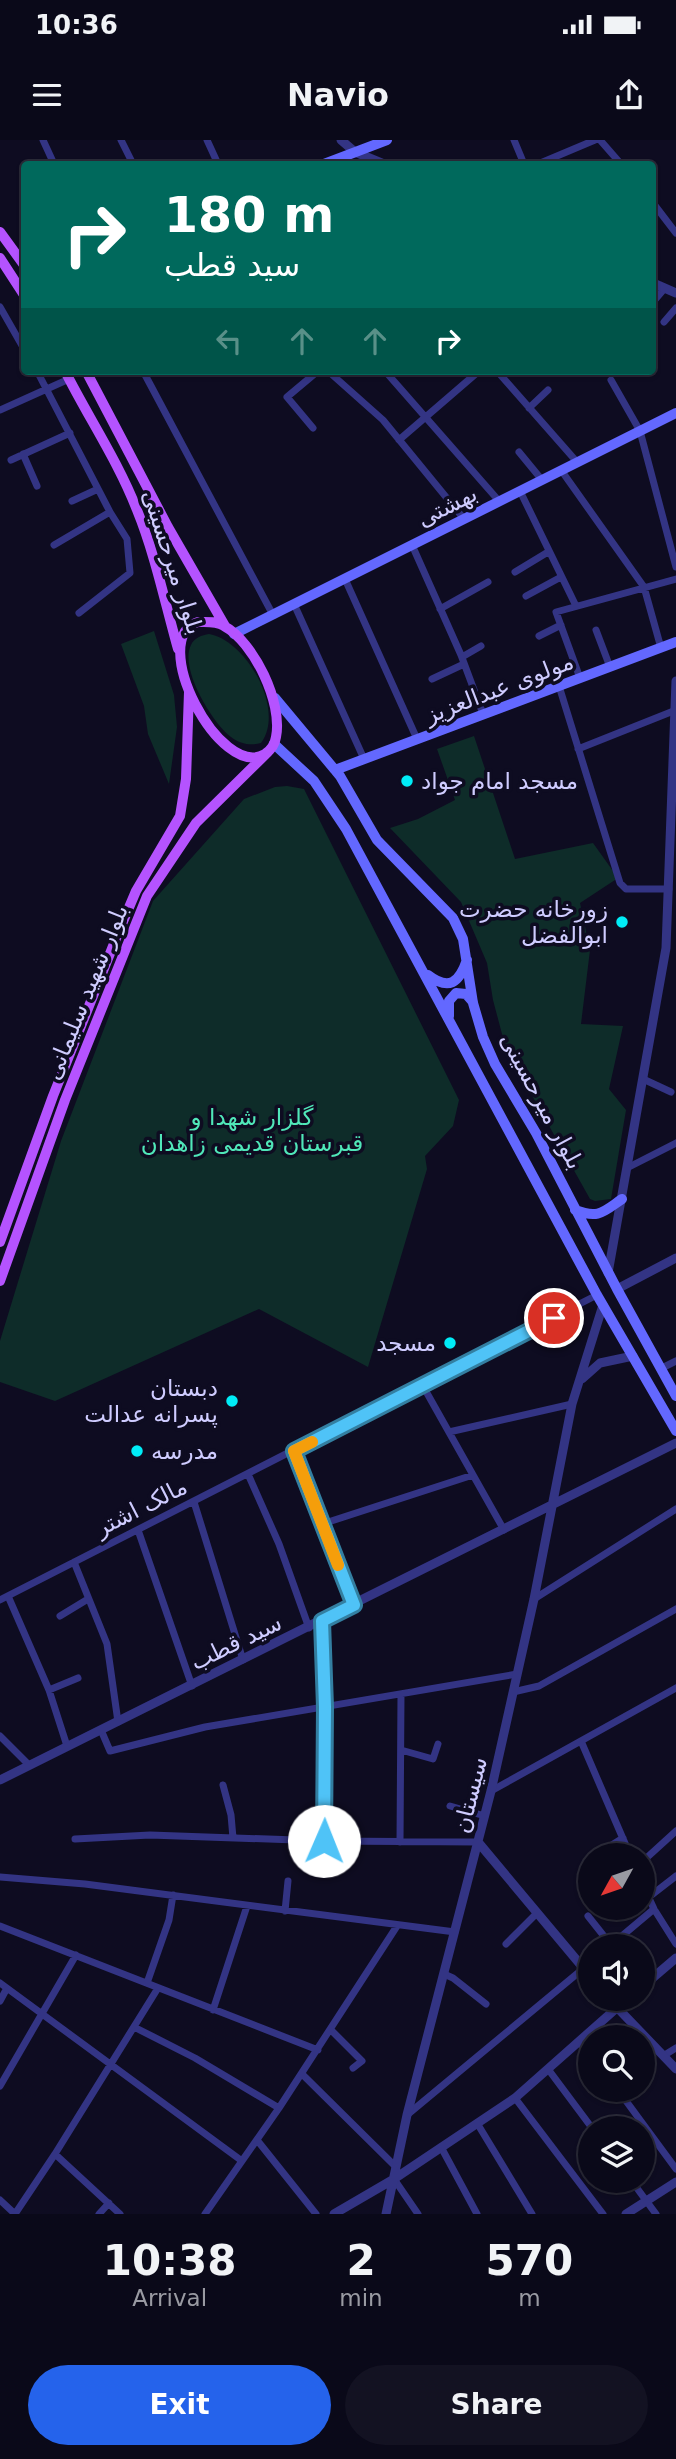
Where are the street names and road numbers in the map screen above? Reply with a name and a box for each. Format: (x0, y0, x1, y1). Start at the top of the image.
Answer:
street label: بهشتی (413, 480, 482, 533)
street label: بلوار میرحسینی (136, 486, 209, 638)
street label: مولوی عبدالعزیز (420, 648, 578, 730)
street label: بلوار شهید سلیمانی (39, 901, 134, 1084)
street label: بلوار میرحسینی (494, 1028, 589, 1174)
street label: مالک اشتر (90, 1473, 192, 1543)
street label: سید قطب (186, 1609, 286, 1675)
street label: سیستان (448, 1754, 492, 1836)

